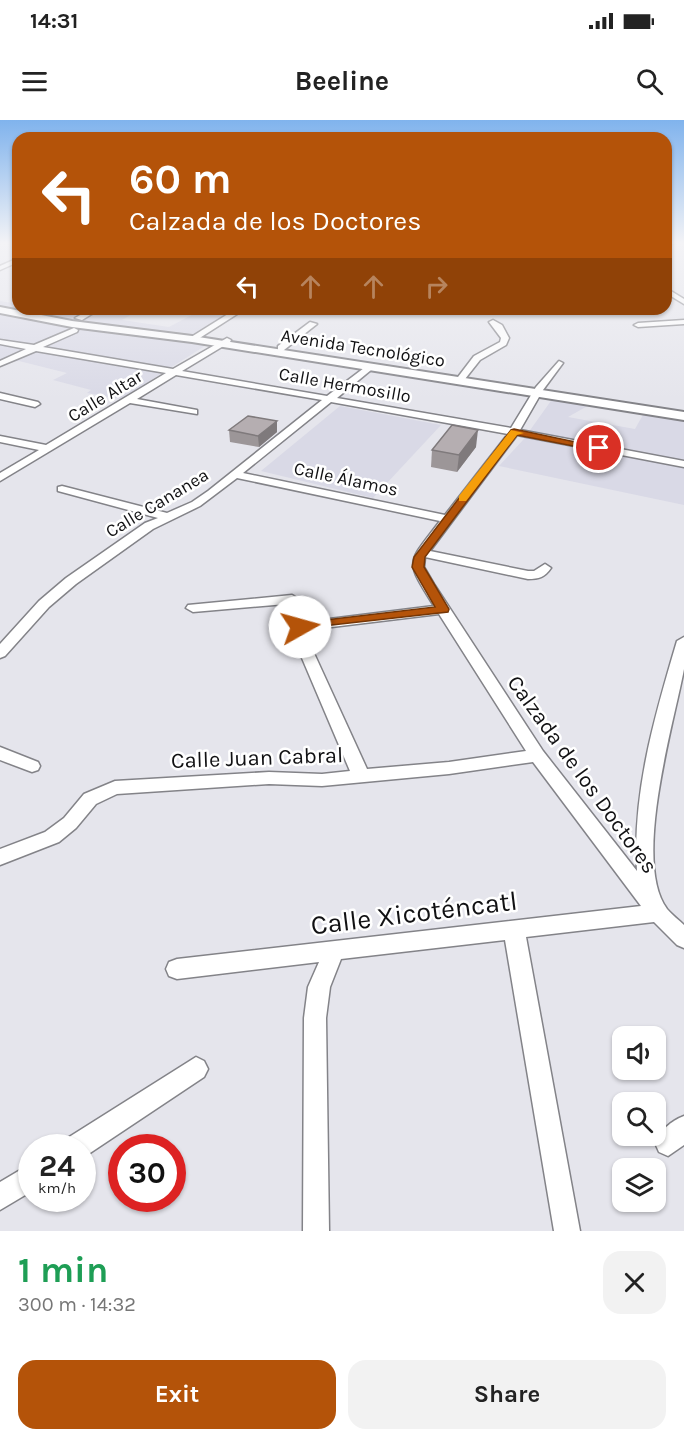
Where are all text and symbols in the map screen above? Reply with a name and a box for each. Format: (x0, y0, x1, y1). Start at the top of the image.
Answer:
text: 14:31 (30, 8, 78, 34)
icon: menu (18, 65, 51, 98)
text: Beeline (295, 65, 389, 97)
icon: search (633, 65, 666, 98)
text: 60 m (129, 154, 232, 204)
icon: left (30, 156, 108, 234)
text: Calzada de los Doctores (129, 205, 421, 237)
icon: left (231, 270, 264, 303)
icon: ahead (294, 270, 327, 303)
icon: ahead (357, 270, 390, 303)
icon: right (420, 270, 453, 303)
street label: Avenida Tecnológico (279, 324, 447, 372)
street label: Calle Hermosillo (277, 363, 413, 407)
street label: Calle Altar (64, 365, 147, 427)
pin (573, 422, 624, 473)
icon: arrive (582, 431, 615, 464)
street label: Calle Álamos (292, 456, 400, 501)
street label: Calle Cananea (101, 464, 213, 542)
position arrow (268, 595, 332, 659)
street label: Calzada de los Doctores (502, 671, 663, 879)
street label: Calle Juan Cabral (171, 742, 343, 774)
street label: Calle Xicoténcatl (309, 884, 519, 942)
map controls (612, 1026, 666, 1212)
button: sound (612, 1026, 666, 1080)
button: search (612, 1092, 666, 1146)
speed limit sign: 30 (108, 1134, 186, 1212)
text: 24 (39, 1148, 75, 1184)
button: layers (612, 1158, 666, 1212)
text: km/h (38, 1179, 76, 1197)
text: 1 min (18, 1249, 108, 1291)
button: close (603, 1251, 666, 1314)
text: 300 m · 14:32 (18, 1293, 136, 1316)
button: Exit (18, 1360, 336, 1429)
button: Share (348, 1360, 666, 1429)

